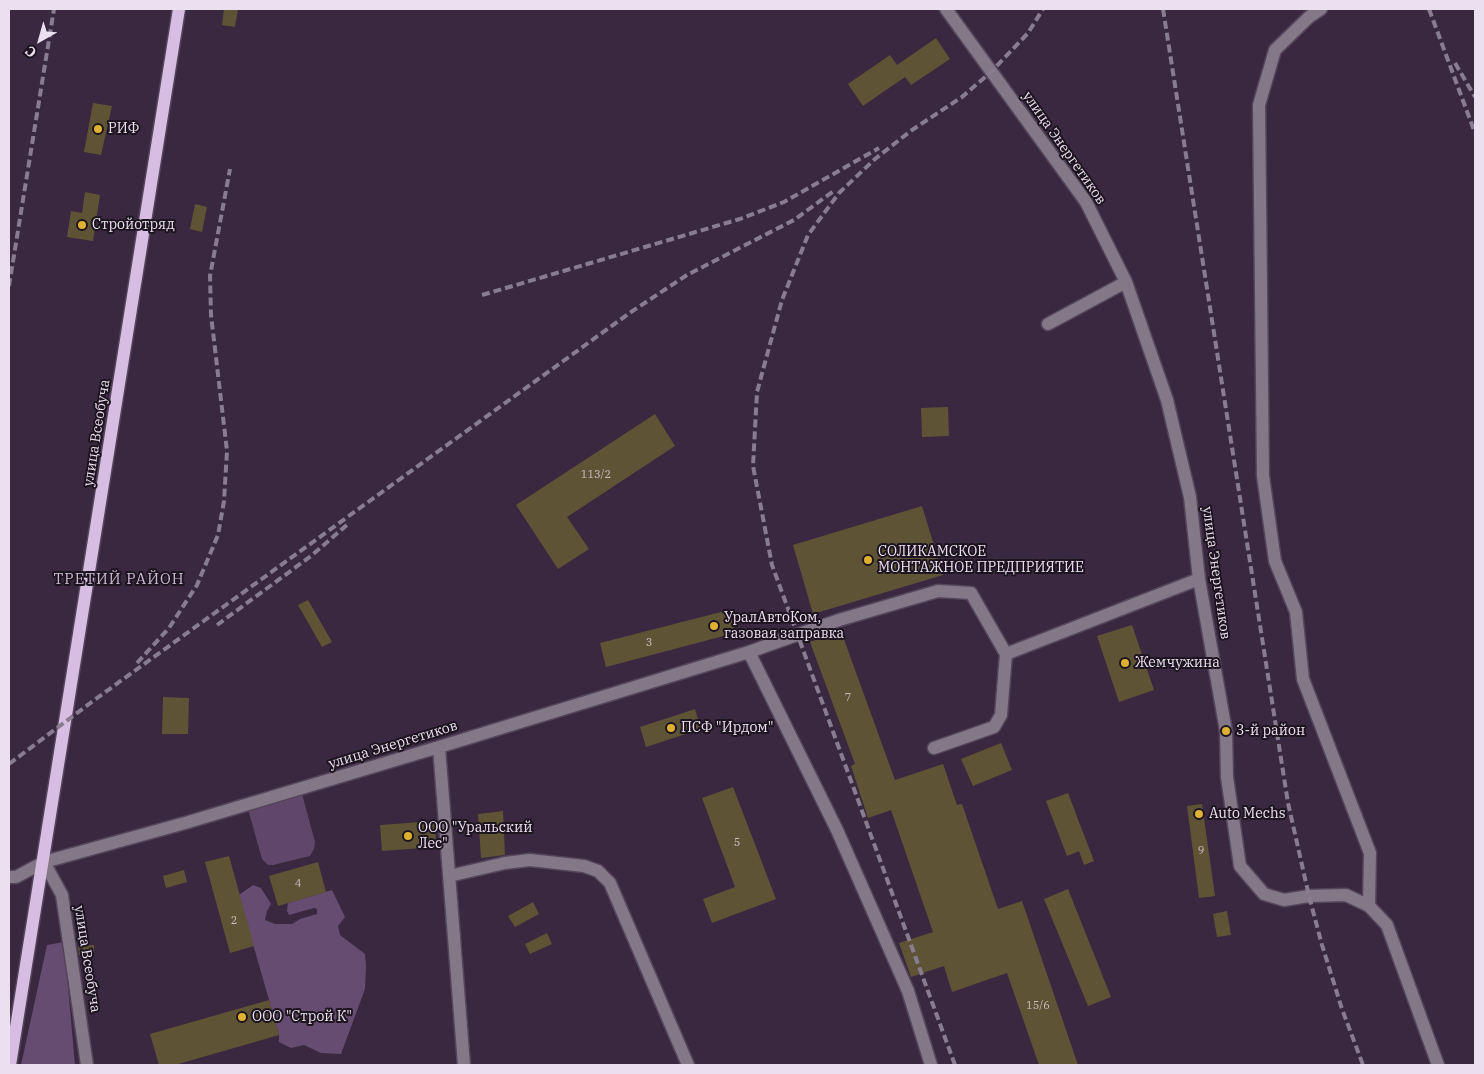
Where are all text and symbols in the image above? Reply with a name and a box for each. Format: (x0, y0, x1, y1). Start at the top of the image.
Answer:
north arrow (15, 15, 65, 65)
text: С (22, 42, 40, 62)
street label: улица Энергетиков (1019, 88, 1109, 208)
place label: РИФ (108, 121, 139, 137)
marker: РИФ (92, 123, 104, 135)
place label: Стройотряд (92, 217, 175, 233)
marker: Стройотряд (76, 219, 88, 231)
street label: улица Всеобуча (80, 378, 114, 488)
house number: 113/2 (581, 468, 611, 482)
street label: улица Энергетиков (1198, 506, 1234, 640)
place label: СОЛИКАМСКОЕ МОНТАЖНОЕ ПРЕДПРИЯТИЕ (878, 544, 1084, 576)
marker: СОЛИКАМСКОЕ МОНТАЖНОЕ ПРЕДПРИЯТИЕ (862, 554, 874, 566)
district label: ТРЕТИЙ РАЙОН (52, 571, 186, 589)
place label: УралАвтоКом, газовая заправка (724, 610, 844, 642)
marker: УралАвтоКом, газовая заправка (708, 620, 720, 632)
house number: 3 (646, 636, 652, 650)
place label: Жемчужина (1135, 655, 1220, 671)
marker: Жемчужина (1119, 657, 1131, 669)
house number: 7 (845, 691, 851, 705)
street label: улица Энергетиков (327, 717, 459, 773)
place label: ПСФ "Ирдом" (681, 720, 774, 736)
marker: ПСФ "Ирдом" (665, 722, 677, 734)
place label: 3-й район (1236, 723, 1305, 739)
marker: 3-й район (1220, 725, 1232, 737)
place label: Auto Mechs (1209, 806, 1286, 822)
marker: Auto Mechs (1193, 808, 1205, 820)
place label: ООО "Уральский Лес" (418, 820, 532, 852)
marker: ООО "Уральский Лес" (402, 830, 414, 842)
house number: 5 (734, 836, 740, 850)
house number: 9 (1198, 844, 1204, 858)
house number: 4 (295, 877, 301, 891)
street label: улица Всеобуча (70, 904, 104, 1014)
house number: 2 (231, 914, 237, 928)
house number: 15/6 (1026, 999, 1050, 1013)
place label: ООО "Строй К" (252, 1009, 352, 1025)
marker: ООО "Строй К" (236, 1011, 248, 1023)

